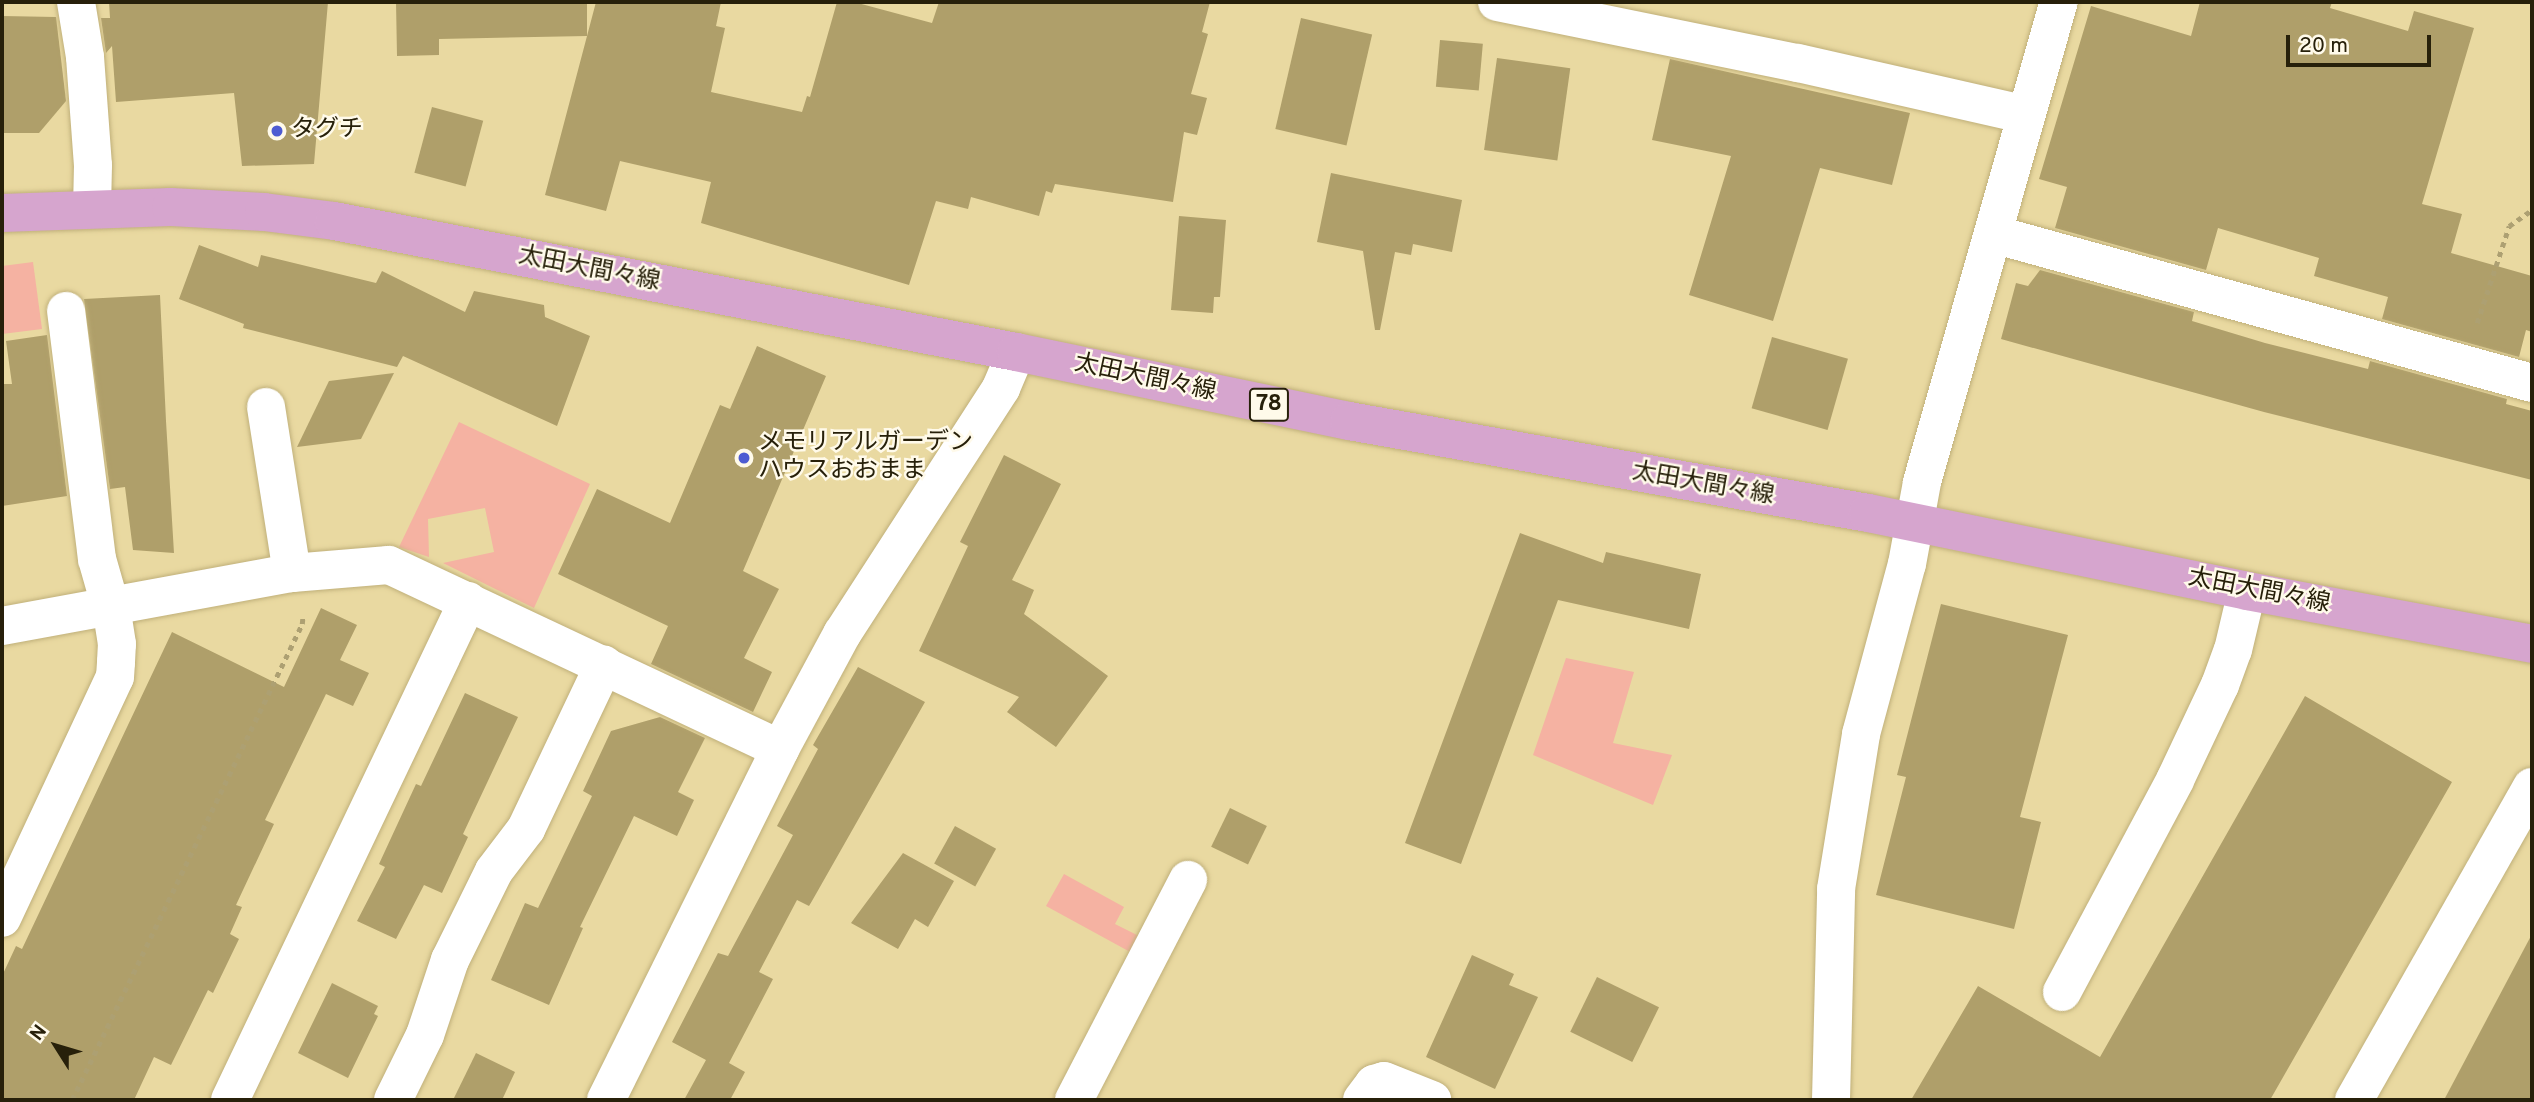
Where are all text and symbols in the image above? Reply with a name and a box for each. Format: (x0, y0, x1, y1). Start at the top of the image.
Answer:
scale bar (2289, 21, 2434, 65)
text: 20 m (2299, 33, 2348, 60)
place label: タグチ (291, 117, 363, 145)
marker: タグチ (269, 123, 285, 139)
street label: 太田大間々線 (516, 242, 662, 298)
street label: 太田大間々線 (1072, 350, 1218, 408)
road number: 78 (1248, 386, 1290, 424)
place label: メモリアルガーデン ハウスおおまま (758, 430, 974, 486)
marker: メモリアルガーデン ハウスおおまま (736, 450, 752, 466)
street label: 太田大間々線 (1630, 458, 1776, 512)
street label: 太田大間々線 (2186, 564, 2332, 620)
north arrow (21, 1011, 91, 1081)
text: N (26, 1021, 53, 1046)

